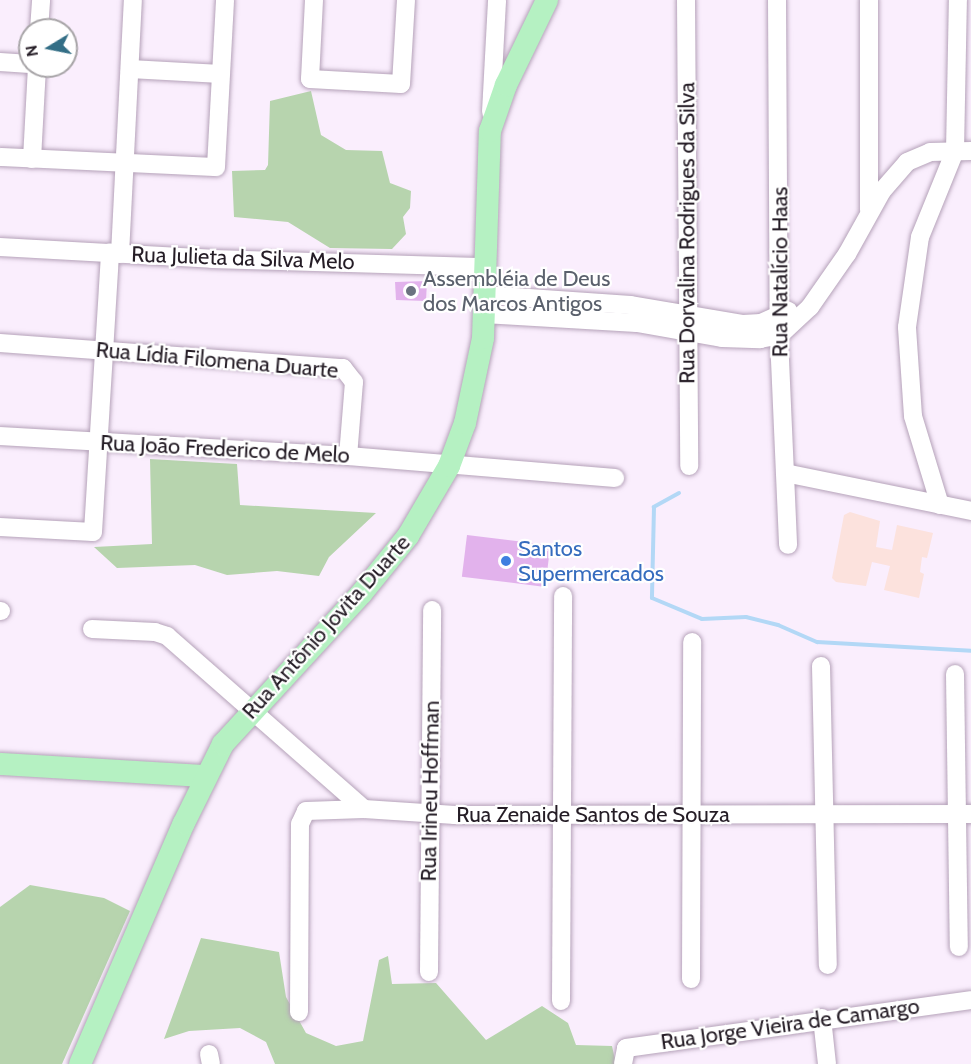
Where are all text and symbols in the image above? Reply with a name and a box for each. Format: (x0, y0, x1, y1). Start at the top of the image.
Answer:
north arrow (18, 18, 78, 78)
text: N (21, 44, 42, 58)
street label: Rua Dorvalina Rodrigues da Silva (674, 82, 700, 384)
street label: Rua Natalício Haas (767, 187, 793, 357)
street label: Rua Julieta da Silva Melo (131, 241, 355, 275)
place label: Assembléia de Deus dos Marcos Antigos (423, 265, 610, 316)
marker: Assembléia de Deus dos Marcos Antigos (404, 284, 418, 298)
street label: Rua Lídia Filomena Duarte (95, 336, 339, 384)
street label: Rua João Frederico de Melo (100, 429, 350, 469)
street label: Rua Antônio Jovita Duarte (236, 530, 416, 724)
place label: Santos Supermercados (518, 535, 664, 586)
marker: Santos Supermercados (499, 554, 513, 568)
street label: Rua Irineu Hoffman (415, 700, 445, 882)
street label: Rua Zenaide Santos de Souza (456, 802, 730, 828)
street label: Rua Jorge Vieira de Camargo (659, 993, 921, 1055)

